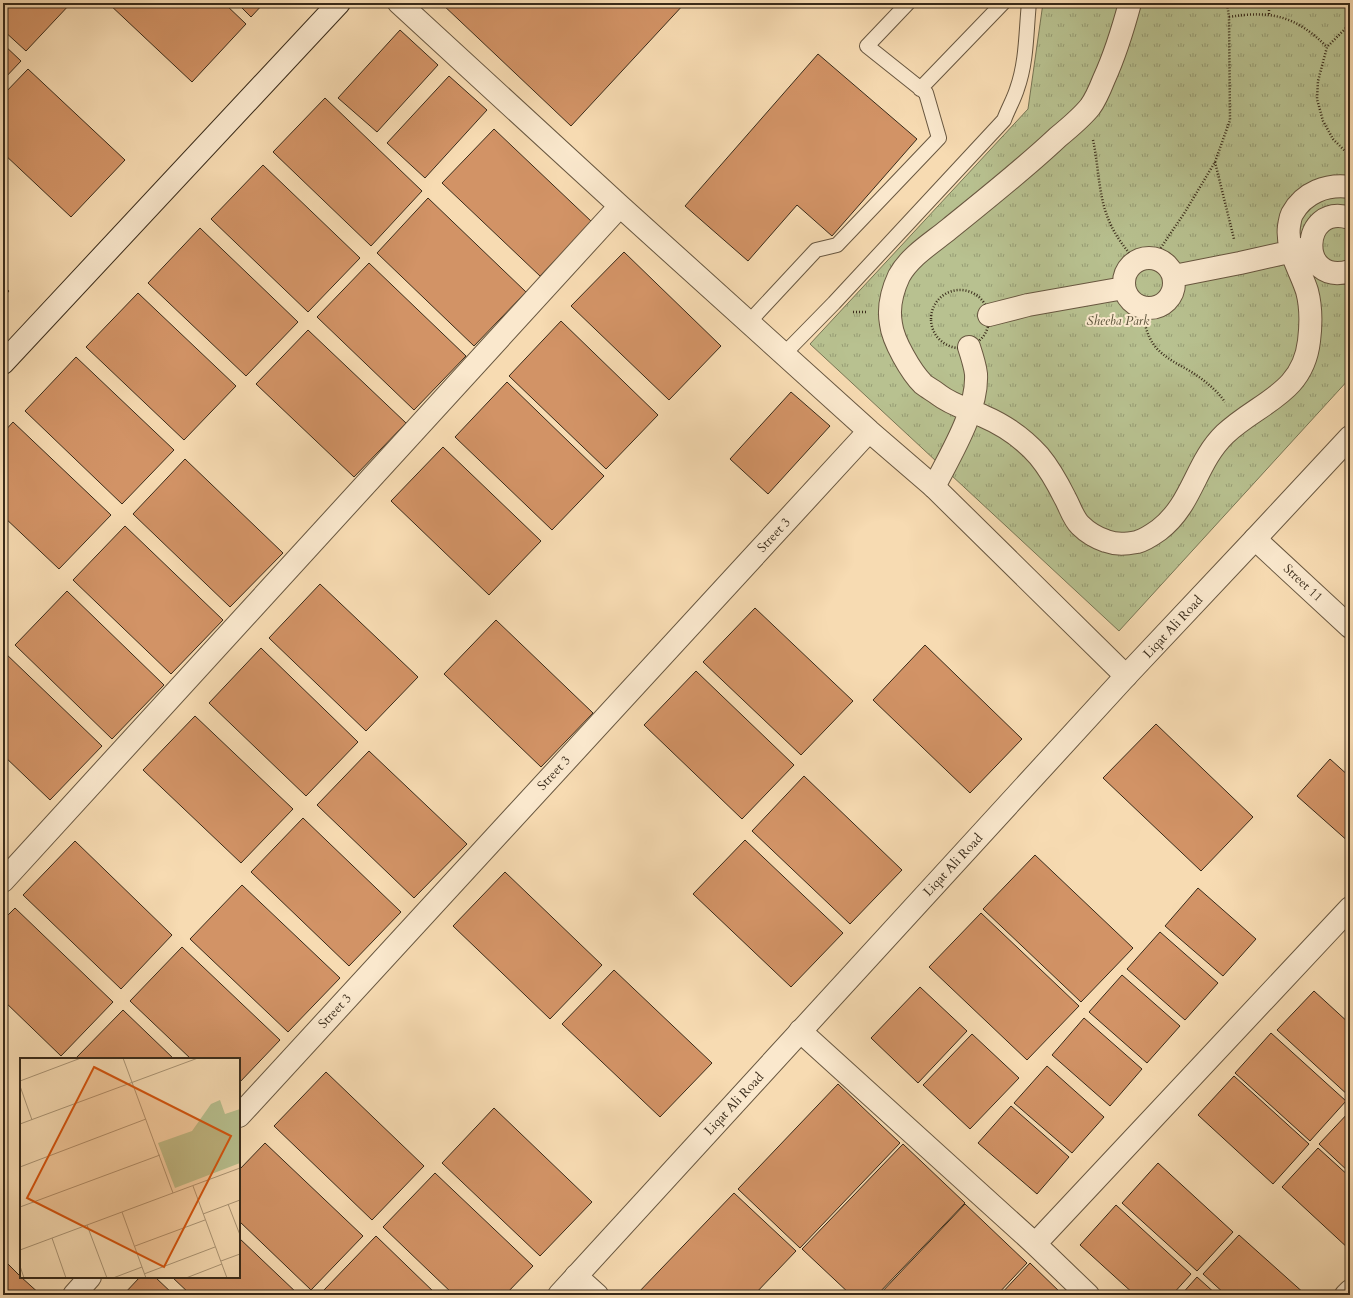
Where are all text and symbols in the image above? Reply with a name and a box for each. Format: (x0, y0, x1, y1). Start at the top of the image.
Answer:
park label: Sheeba Park (1087, 312, 1150, 330)
street label: Street 3 (753, 514, 795, 556)
street label: Street 11 (1279, 560, 1327, 606)
street label: Liqat Ali Road (1139, 592, 1207, 662)
street label: Street 3 (533, 752, 575, 794)
street label: Liqat Ali Road (919, 830, 987, 900)
street label: Street 3 (314, 990, 356, 1032)
inset map (20, 1058, 240, 1278)
street label: Liqat Ali Road (700, 1069, 768, 1139)

